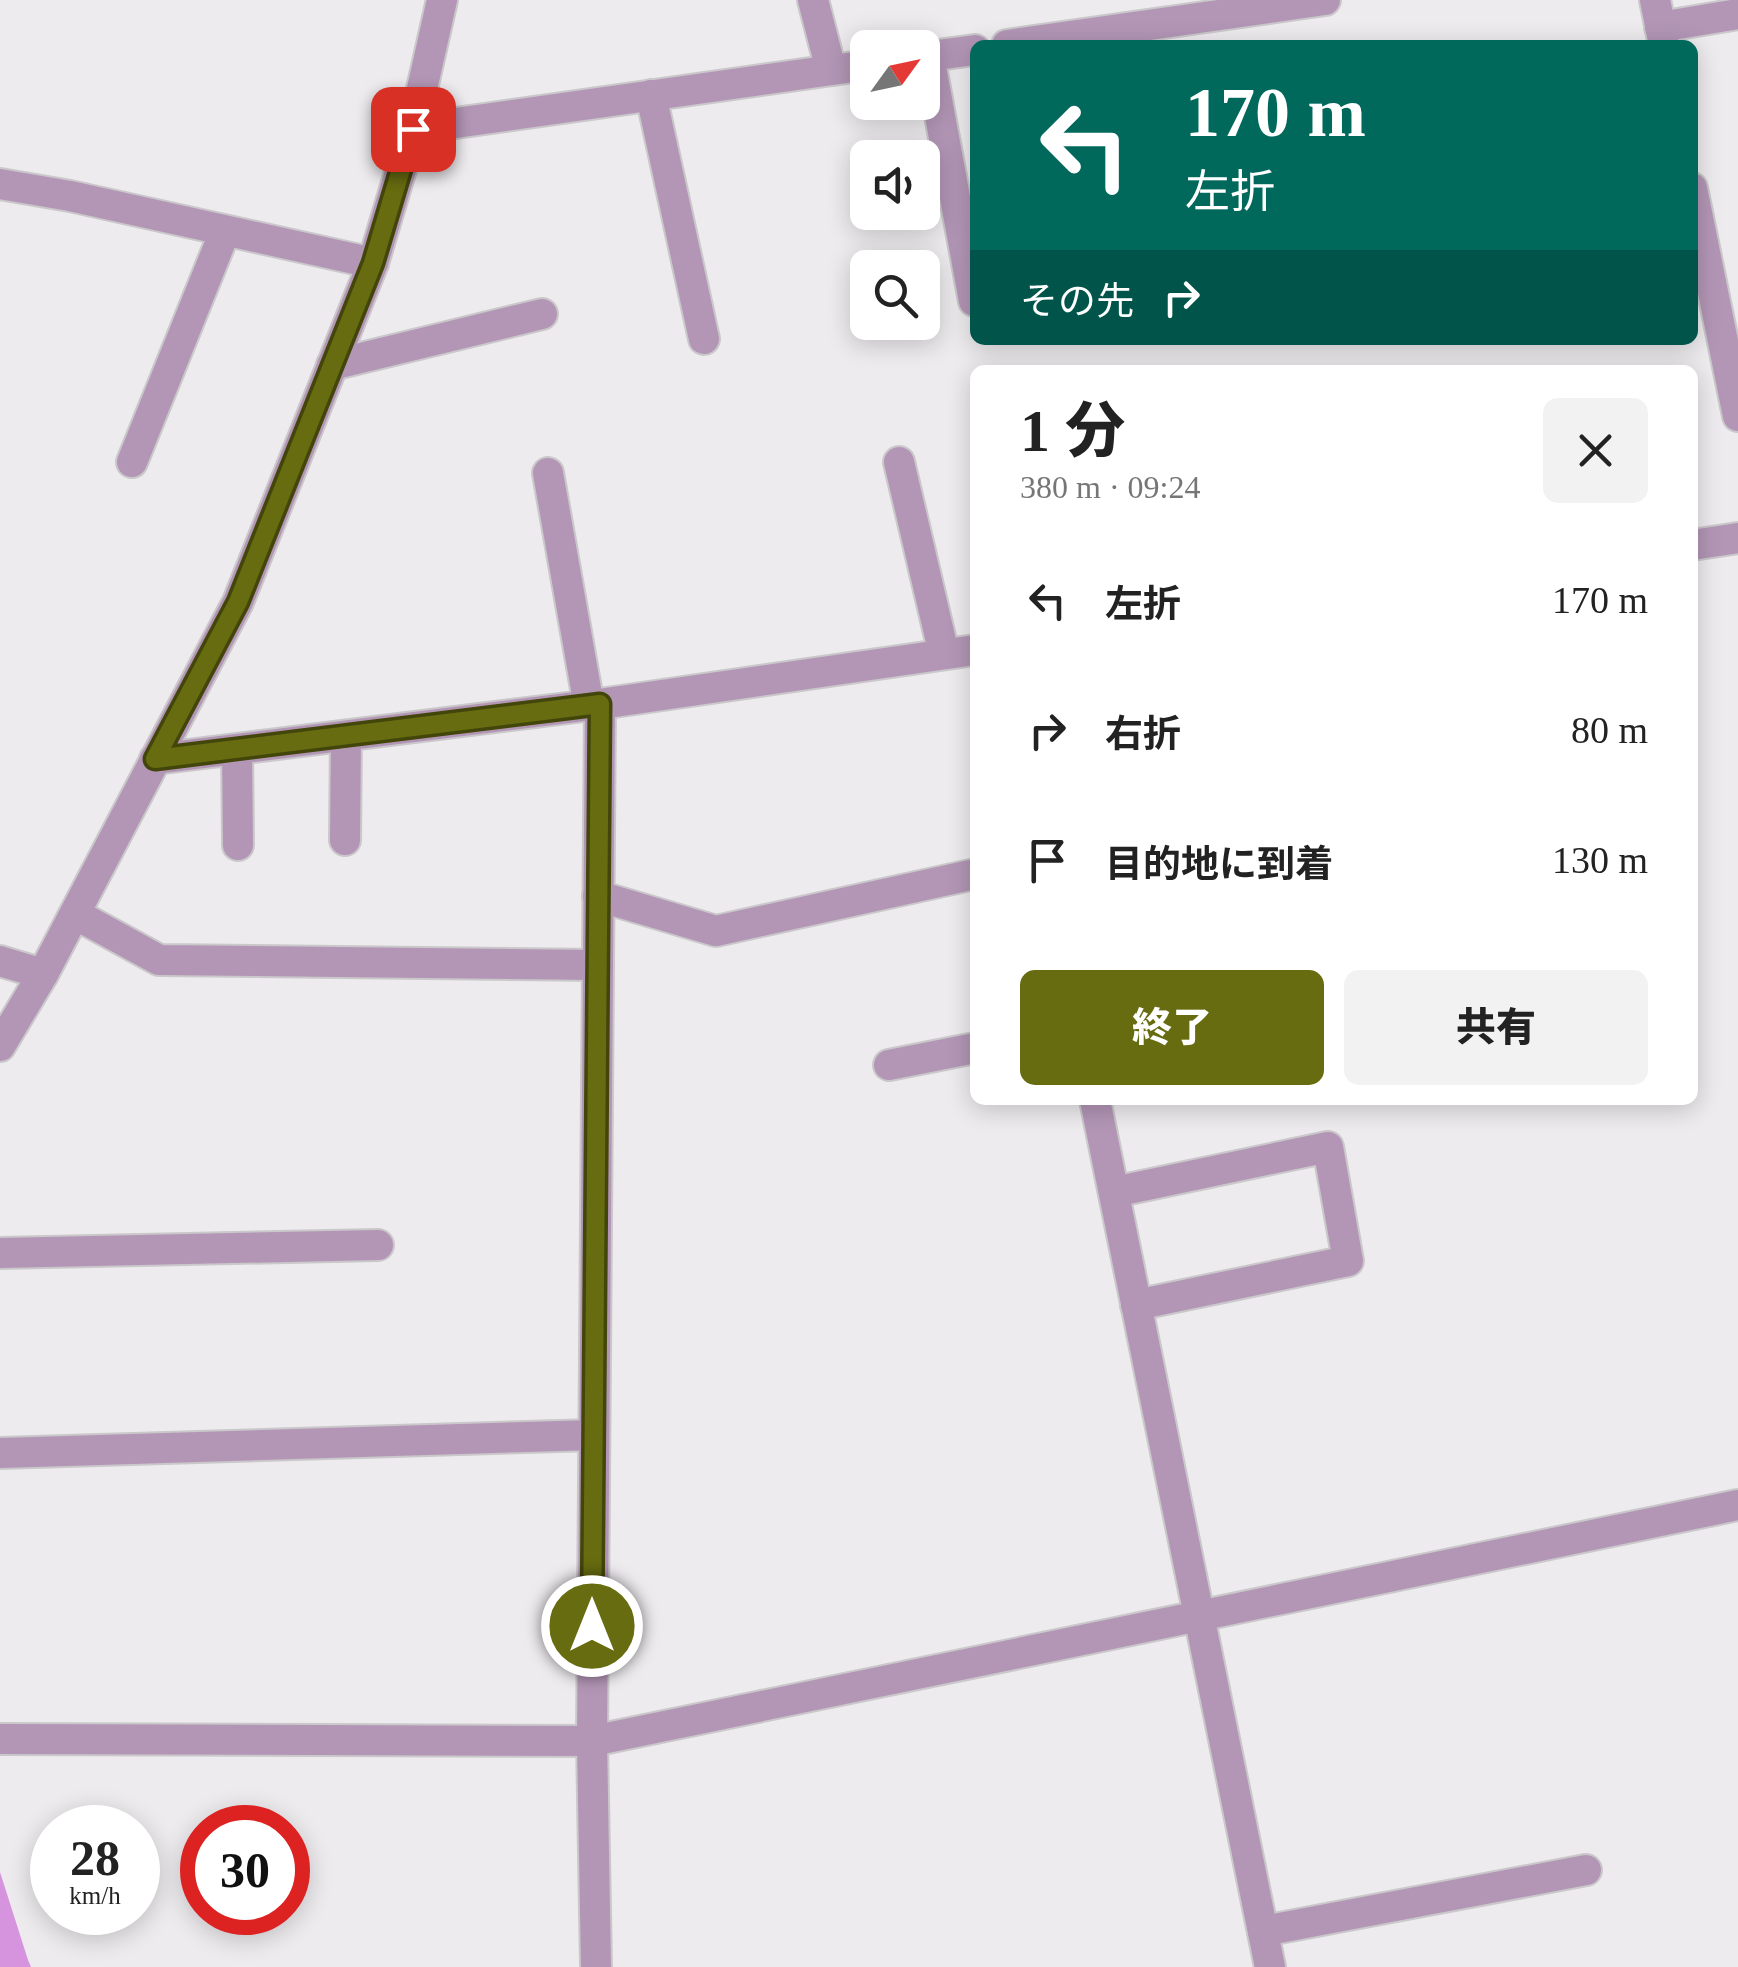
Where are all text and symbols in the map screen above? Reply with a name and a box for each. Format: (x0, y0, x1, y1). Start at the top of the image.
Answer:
north arrow (850, 30, 940, 120)
map controls (850, 30, 940, 340)
text: 170 m (1185, 74, 1366, 151)
icon: left (1020, 80, 1150, 210)
pin (371, 87, 456, 172)
icon: arrive (386, 102, 441, 157)
button: sound (850, 140, 940, 230)
text: 左折 (1185, 167, 1275, 217)
button: search (850, 250, 940, 340)
icon: right (1154, 270, 1209, 325)
text: その先 (1020, 280, 1134, 322)
text: 1 分 (1020, 398, 1125, 464)
button: close (1543, 398, 1648, 503)
text: 380 m · 09:24 (1020, 469, 1200, 505)
icon: left (1020, 573, 1075, 628)
text: 170 m (1552, 579, 1648, 621)
text: 左折 (1105, 583, 1181, 625)
icon: right (1020, 703, 1075, 758)
text: 80 m (1571, 709, 1648, 751)
text: 右折 (1105, 713, 1181, 755)
icon: arrive (1020, 833, 1075, 888)
text: 130 m (1552, 839, 1648, 881)
text: 目的地に到着 (1105, 843, 1333, 885)
button: 終了 (1020, 970, 1324, 1085)
button: 共有 (1344, 970, 1648, 1085)
position arrow (540, 1574, 644, 1678)
speed limit sign: 30 (180, 1805, 310, 1935)
text: 28 (70, 1830, 120, 1886)
text: km/h (69, 1882, 121, 1909)

